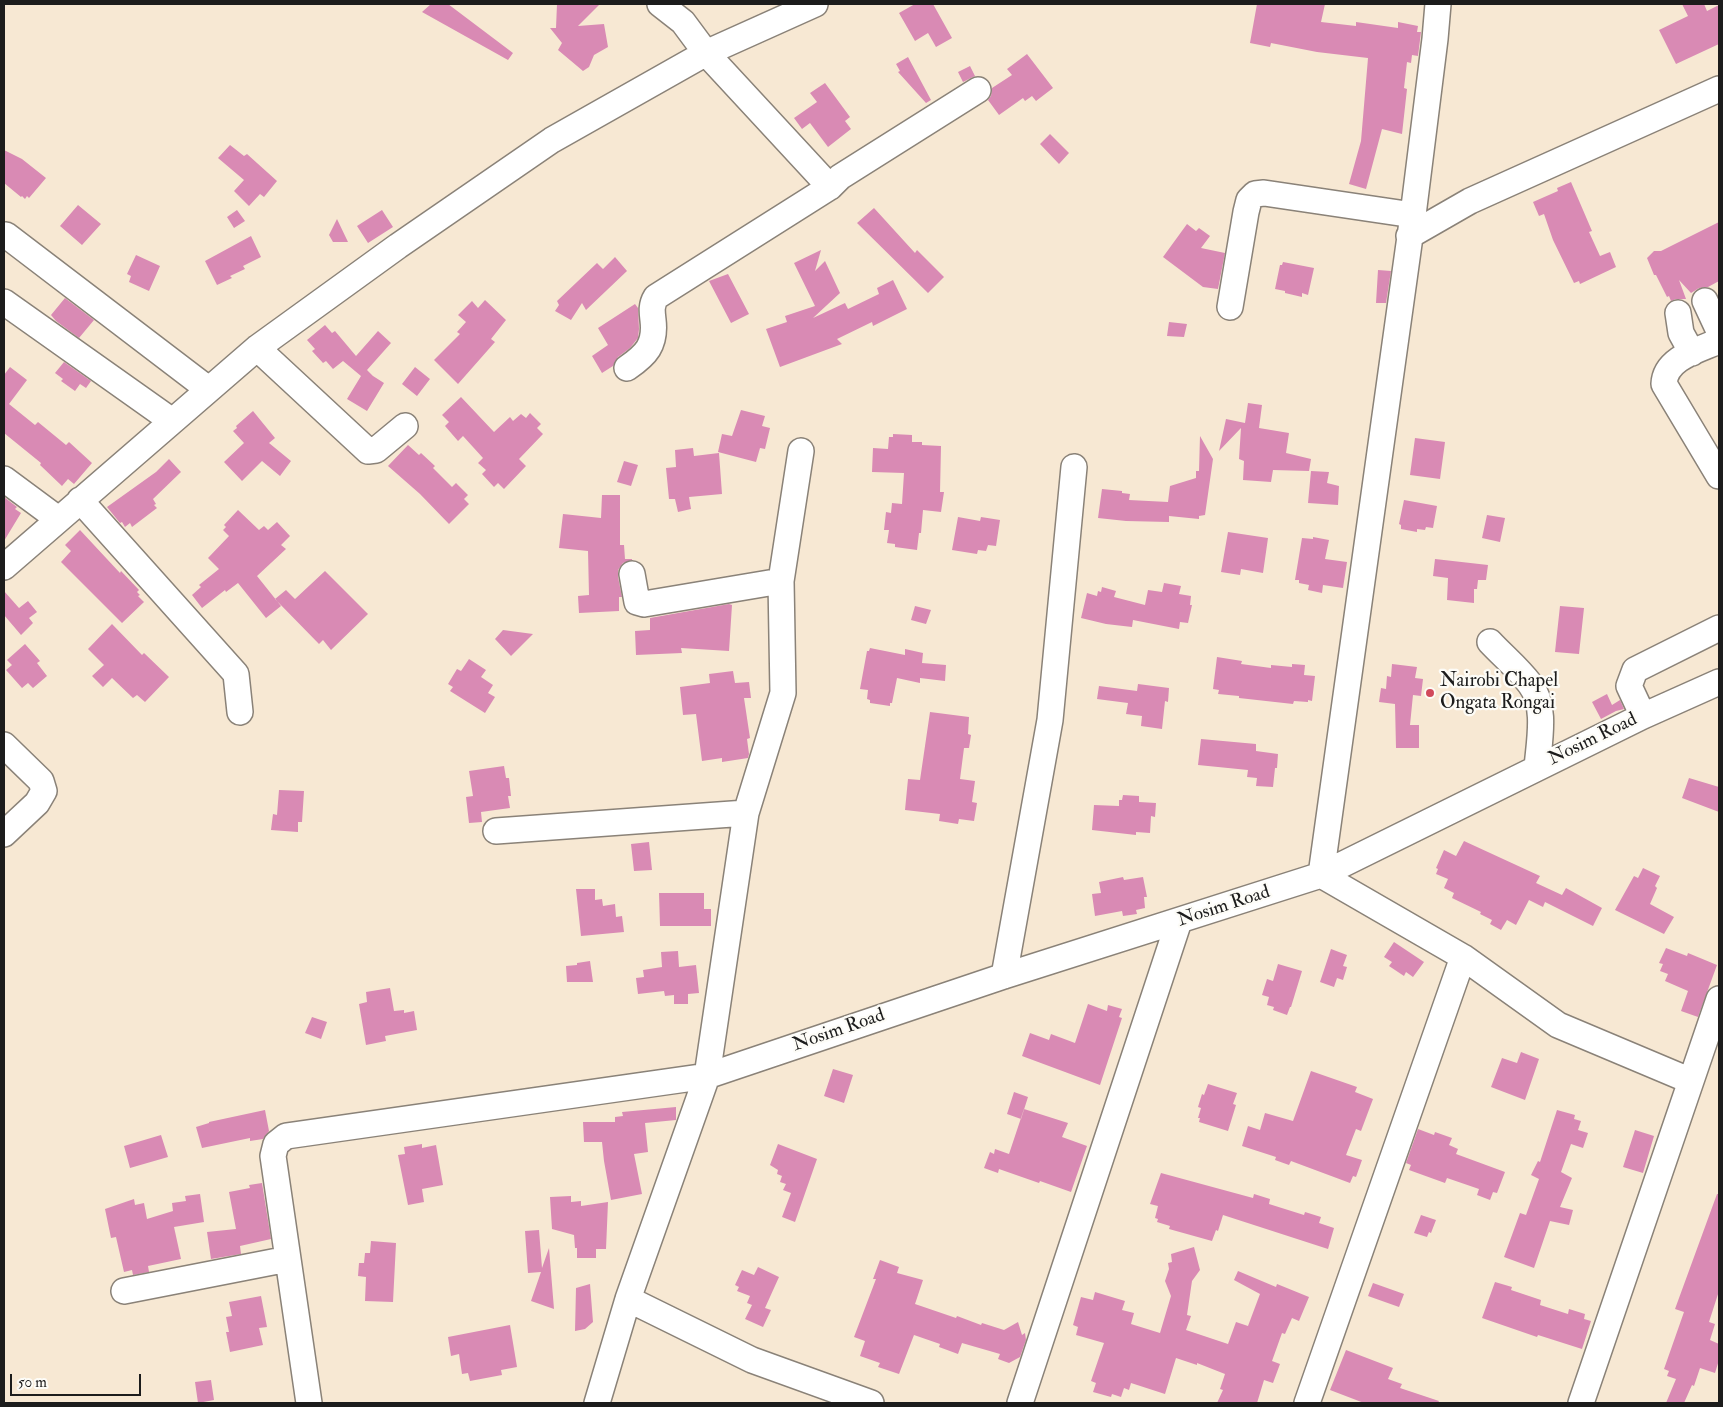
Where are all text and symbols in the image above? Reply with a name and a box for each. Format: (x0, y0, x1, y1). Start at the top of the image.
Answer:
place label: Nairobi Chapel Ongata Rongai (1440, 671, 1558, 715)
marker: Nairobi Chapel Ongata Rongai (1424, 687, 1436, 699)
street label: Nosim Road (1545, 709, 1641, 771)
street label: Nosim Road (1175, 881, 1273, 933)
street label: Nosim Road (790, 1005, 888, 1057)
scale bar (12, 1364, 144, 1396)
text: 50 m (18, 1373, 47, 1392)

